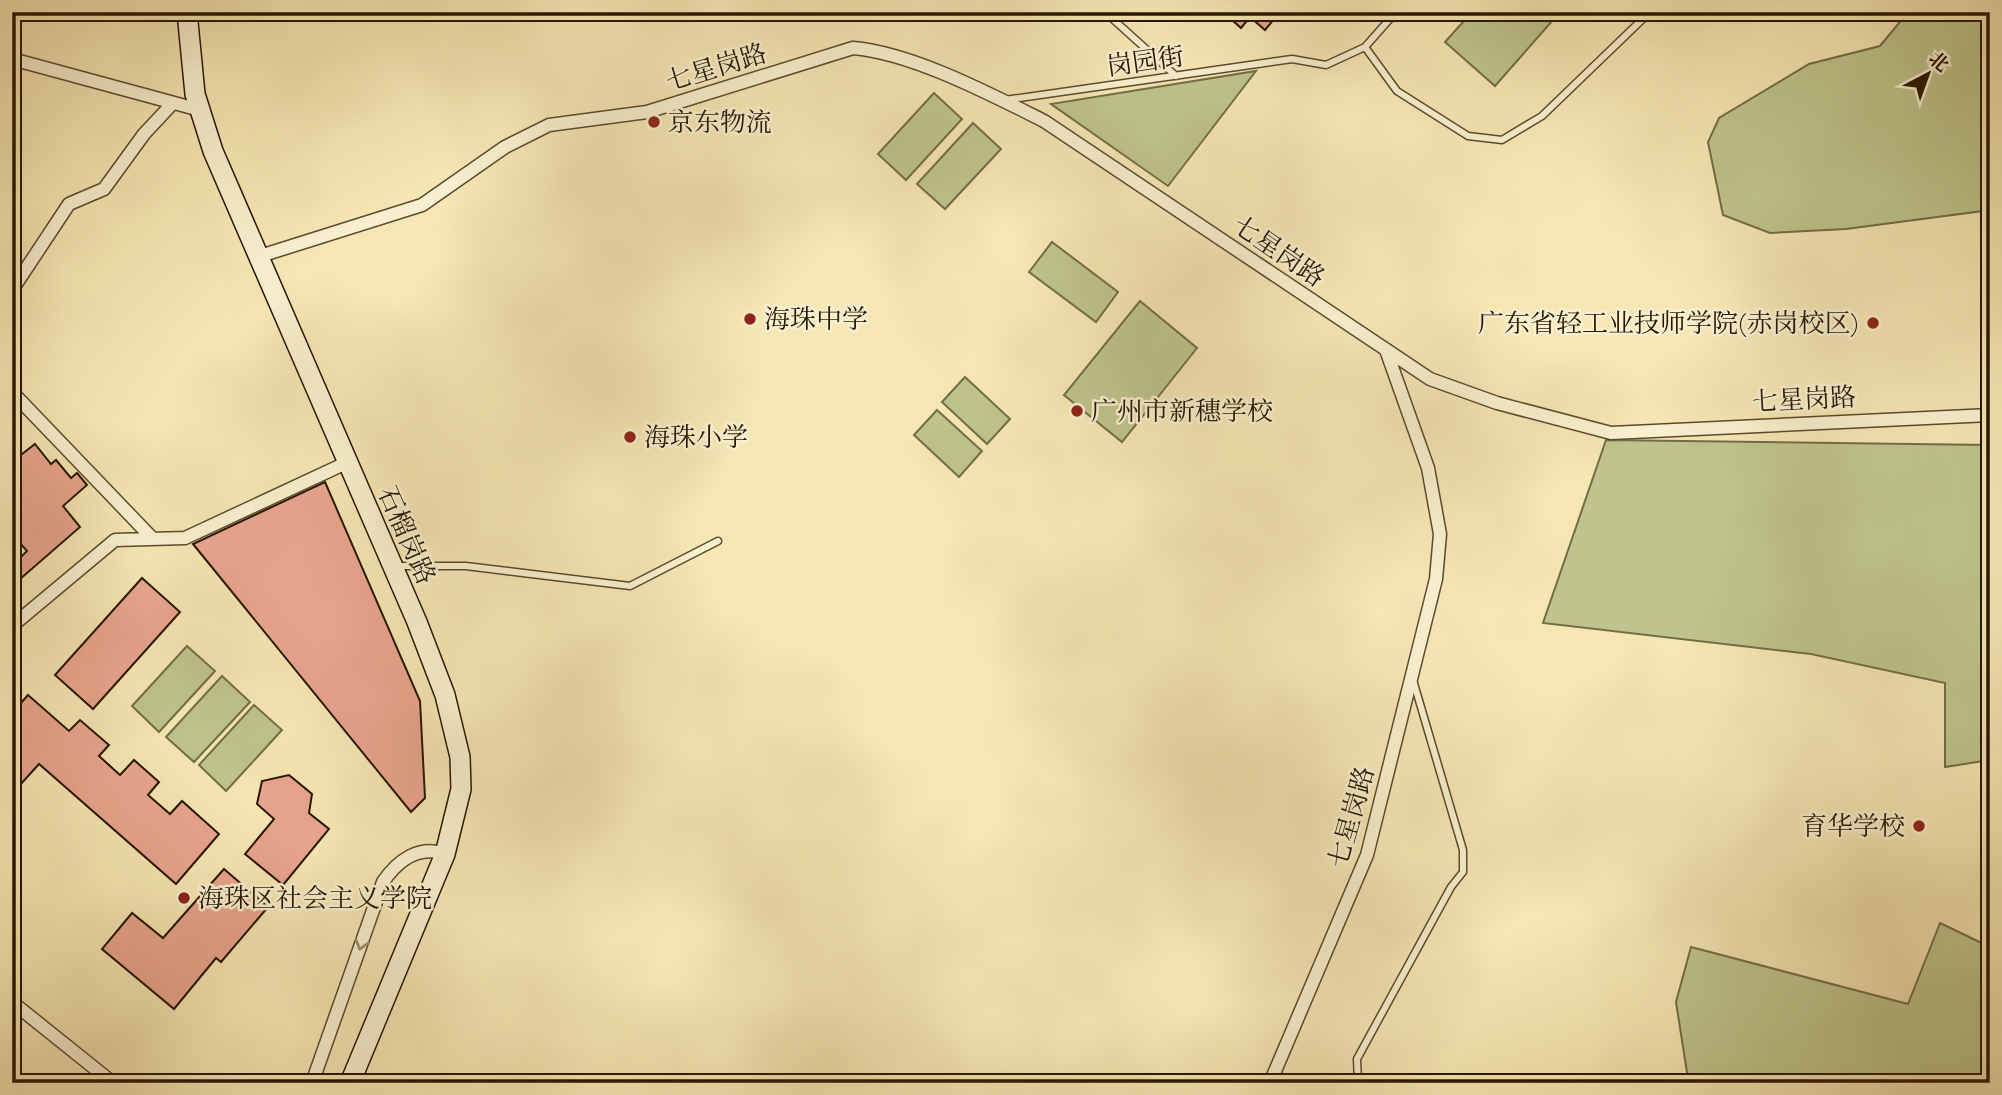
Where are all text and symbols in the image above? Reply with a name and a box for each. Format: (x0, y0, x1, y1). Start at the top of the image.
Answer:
street label: 七星岗路 (662, 36, 772, 102)
north arrow (1894, 38, 1964, 108)
street label: 岗园街 (1104, 40, 1187, 87)
text: 北 (1921, 47, 1954, 79)
place label: 京东物流 (668, 106, 772, 143)
marker: 京东物流 (646, 114, 662, 130)
street label: 七星岗路 (1224, 209, 1331, 297)
place label: 海珠中学 (764, 303, 868, 340)
place label: 广东省轻工业技师学院(赤岗校区) (1478, 307, 1859, 344)
marker: 海珠中学 (742, 311, 758, 327)
marker: 广东省轻工业技师学院(赤岗校区) (1865, 315, 1881, 331)
street label: 七星岗路 (1751, 380, 1857, 423)
place label: 广州市新穗学校 (1091, 395, 1273, 432)
marker: 广州市新穗学校 (1069, 403, 1085, 419)
place label: 海珠小学 (644, 421, 748, 458)
marker: 海珠小学 (622, 429, 638, 445)
street label: 石榴岗路 (367, 481, 443, 591)
street label: 七星岗路 (1321, 763, 1386, 873)
place label: 育华学校 (1801, 810, 1905, 847)
marker: 育华学校 (1911, 818, 1927, 834)
place label: 海珠区社会主义学院 (198, 882, 432, 919)
marker: 海珠区社会主义学院 (176, 890, 192, 906)
one-way arrow (355, 939, 370, 951)

